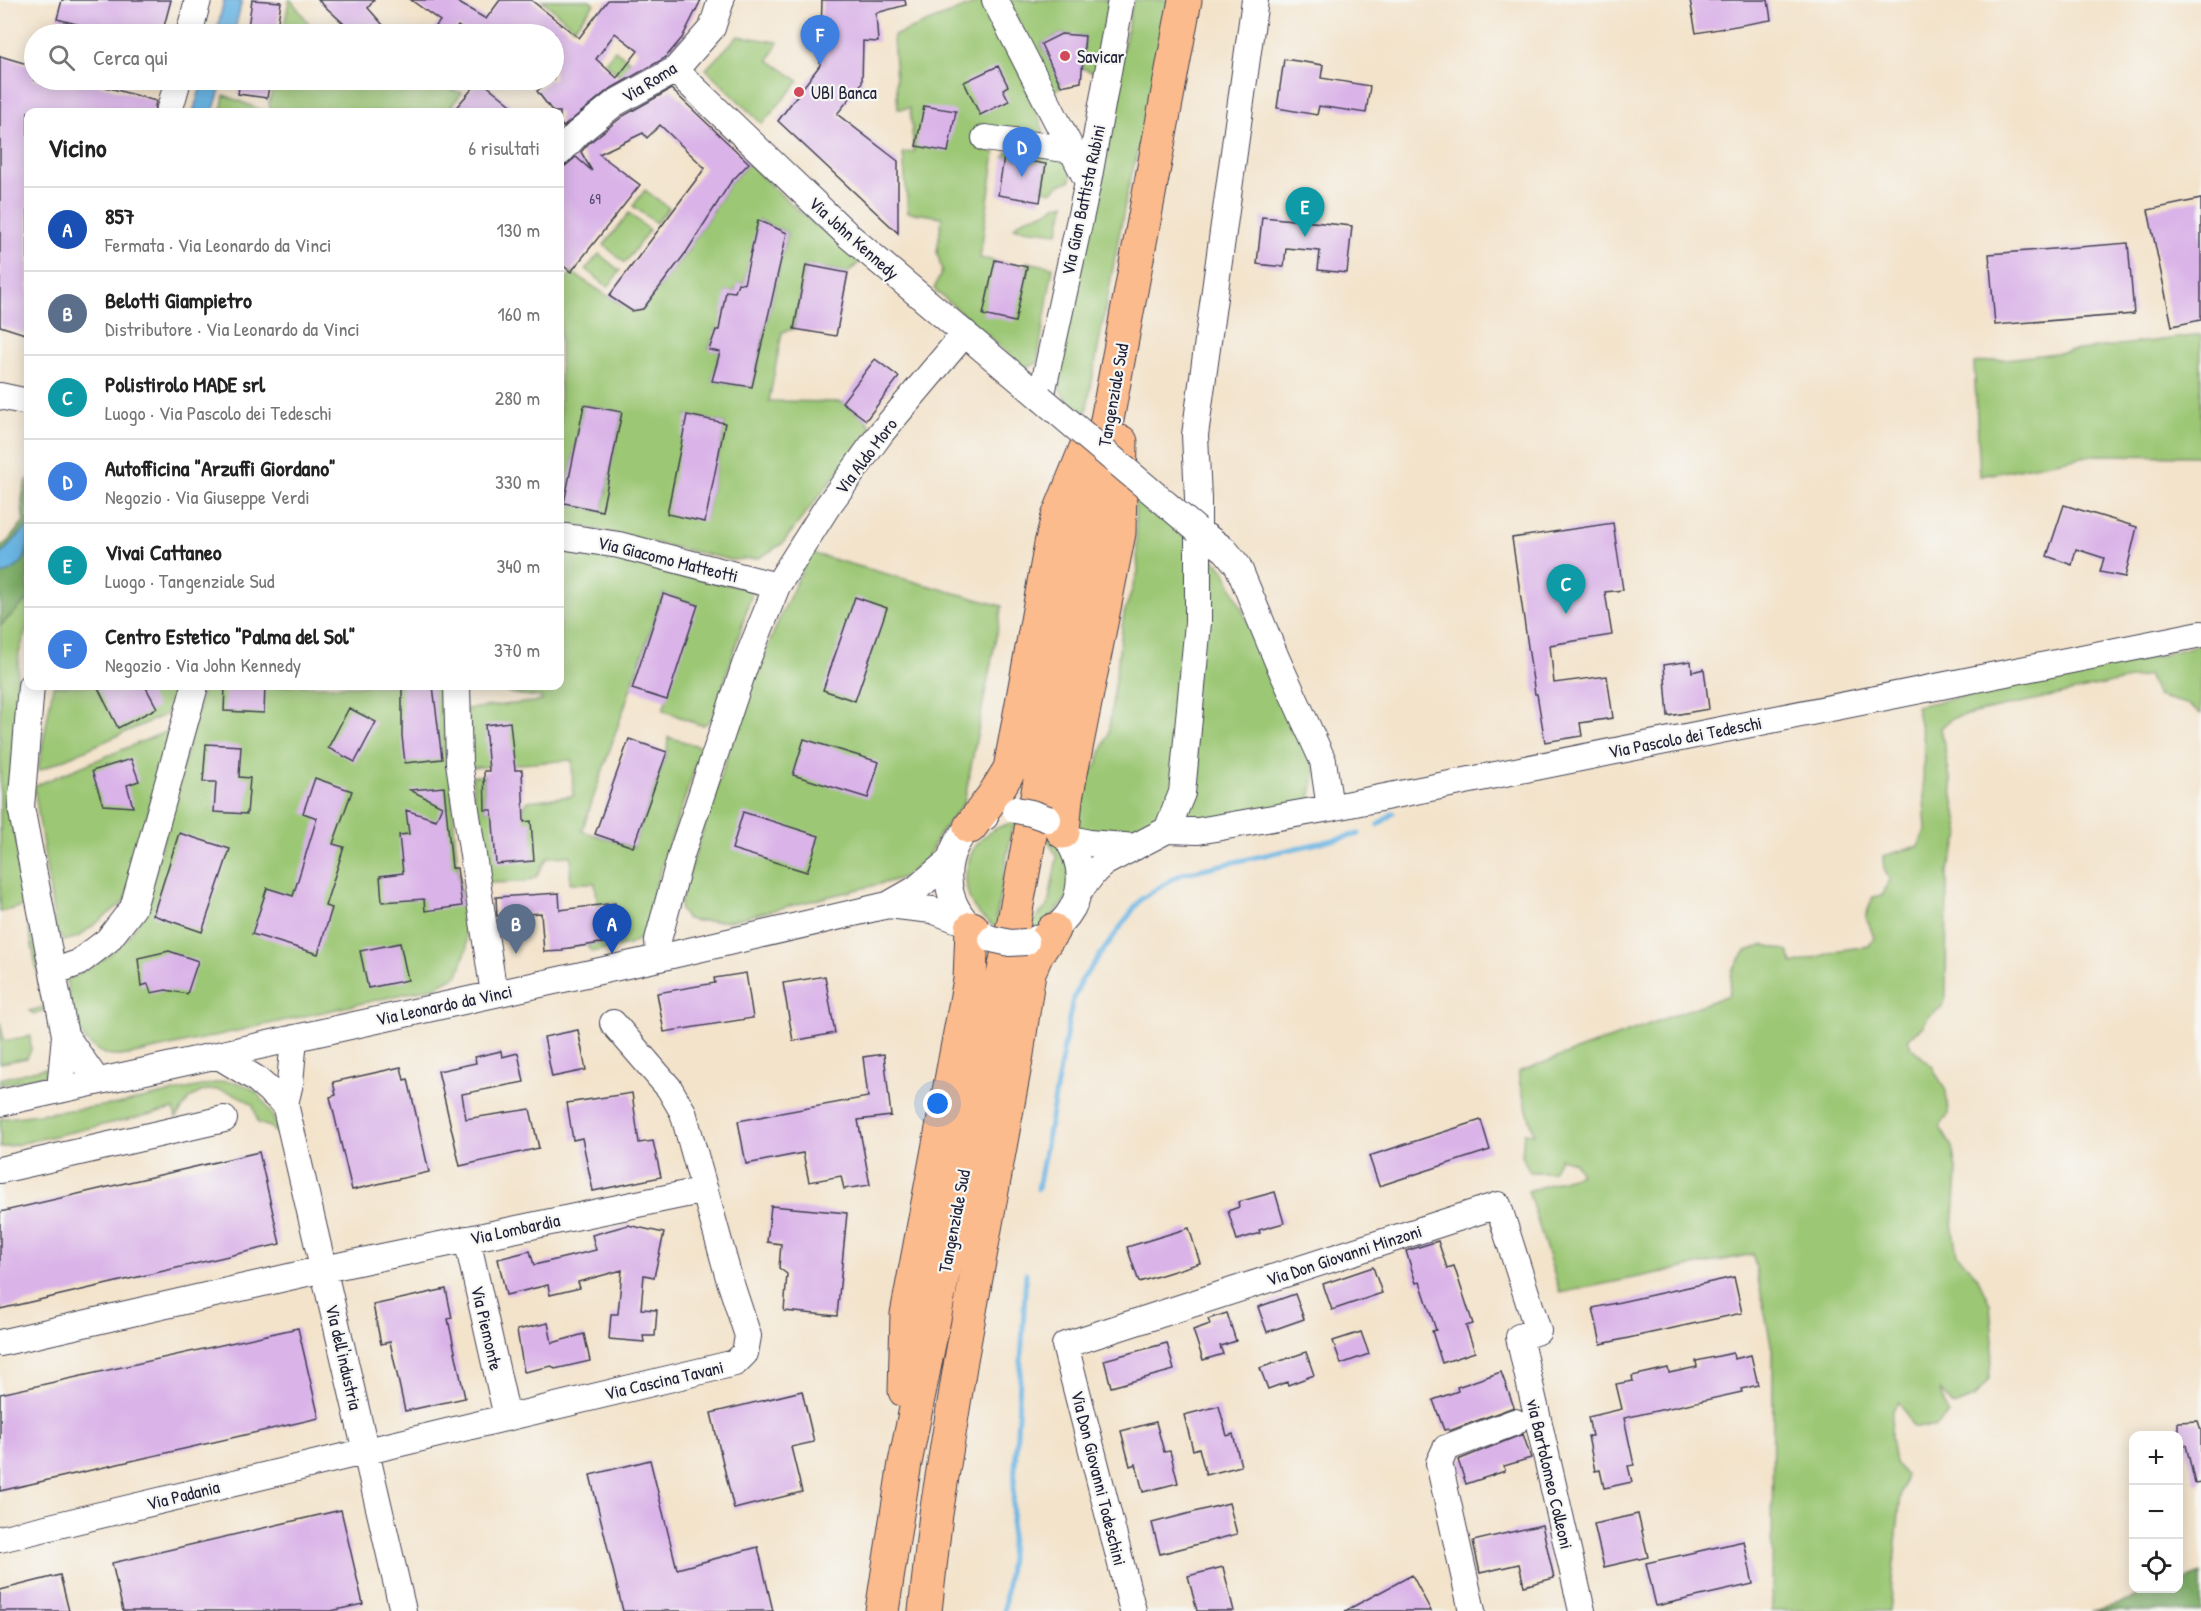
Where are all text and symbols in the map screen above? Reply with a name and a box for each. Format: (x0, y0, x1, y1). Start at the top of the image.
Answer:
pin: F (800, 16, 840, 65)
search box (24, 24, 564, 90)
icon: search (45, 41, 78, 74)
text: Cerca qui (93, 42, 168, 72)
place label: Savicar (1077, 44, 1125, 69)
marker: Savicar (1058, 49, 1072, 63)
street label: Via Roma (617, 55, 681, 109)
place label: UBI Banca (811, 80, 877, 105)
marker: UBI Banca (792, 85, 806, 99)
street label: Via Gian Battista Rubini (1055, 122, 1111, 278)
pin: D (1002, 128, 1042, 177)
text: Vicino (48, 130, 107, 165)
text: 6 risultati (468, 134, 540, 161)
house number: 69 (589, 188, 601, 209)
pin: E (1286, 188, 1324, 237)
street label: Via John Kennedy (803, 191, 905, 286)
text: 857 (105, 201, 135, 231)
text: A (63, 216, 72, 243)
text: 130 m (497, 216, 540, 243)
text: Fermata · Via Leonardo da Vinci (105, 231, 331, 258)
text: Belotti Giampietro (105, 285, 252, 315)
text: B (62, 300, 73, 327)
text: 160 m (498, 300, 540, 327)
text: Distributore · Via Leonardo da Vinci (105, 315, 360, 342)
street label: Tangenziale Sud (1092, 341, 1134, 449)
text: Polistirolo MADE srl (105, 369, 265, 399)
text: C (62, 384, 73, 411)
text: 280 m (495, 384, 540, 411)
text: Luogo · Via Pascolo dei Tedeschi (105, 399, 332, 426)
street label: Via Aldo Moro (829, 413, 903, 499)
text: Autofficina "Arzuffi Giordano" (105, 453, 336, 483)
text: D (63, 468, 72, 495)
text: 330 m (495, 468, 540, 495)
text: Negozio · Via Giuseppe Verdi (105, 483, 310, 510)
street label: Via Giacomo Matteotti (595, 529, 741, 589)
text: Vivai Cattaneo (105, 537, 222, 567)
text: E (63, 552, 72, 579)
text: 340 m (496, 552, 540, 579)
pin: C (1546, 564, 1586, 614)
text: Luogo · Tangenziale Sud (105, 567, 275, 594)
text: Centro Estetico "Palma del Sol" (105, 621, 355, 651)
text: F (64, 636, 71, 663)
text: 370 m (494, 636, 540, 663)
text: Negozio · Via John Kennedy (105, 651, 301, 678)
street label: Via Pascolo dei Tedeschi (1606, 710, 1764, 764)
pin: B (496, 904, 536, 954)
pin: A (592, 904, 632, 954)
street label: Via Leonardo da Vinci (374, 978, 514, 1032)
your location (923, 1089, 952, 1118)
street label: Tangenziale Sud (932, 1167, 976, 1275)
street label: Via Lombardia (468, 1207, 562, 1251)
street label: Via Don Giovanni Minzoni (1263, 1218, 1425, 1292)
street label: Via Piemonte (465, 1283, 509, 1373)
street label: Via dell'industria (320, 1302, 368, 1412)
street label: Via Cascina Tavani (602, 1354, 726, 1406)
street label: Via Don Giovanni Todeschini (1065, 1388, 1133, 1568)
street label: via Bartolomeo Colleoni (1521, 1397, 1579, 1551)
map controls (2129, 1431, 2183, 1593)
button: + (2129, 1431, 2183, 1485)
street label: Via Padania (144, 1474, 222, 1516)
button: − (2129, 1485, 2183, 1539)
button: locate (2129, 1539, 2183, 1593)

